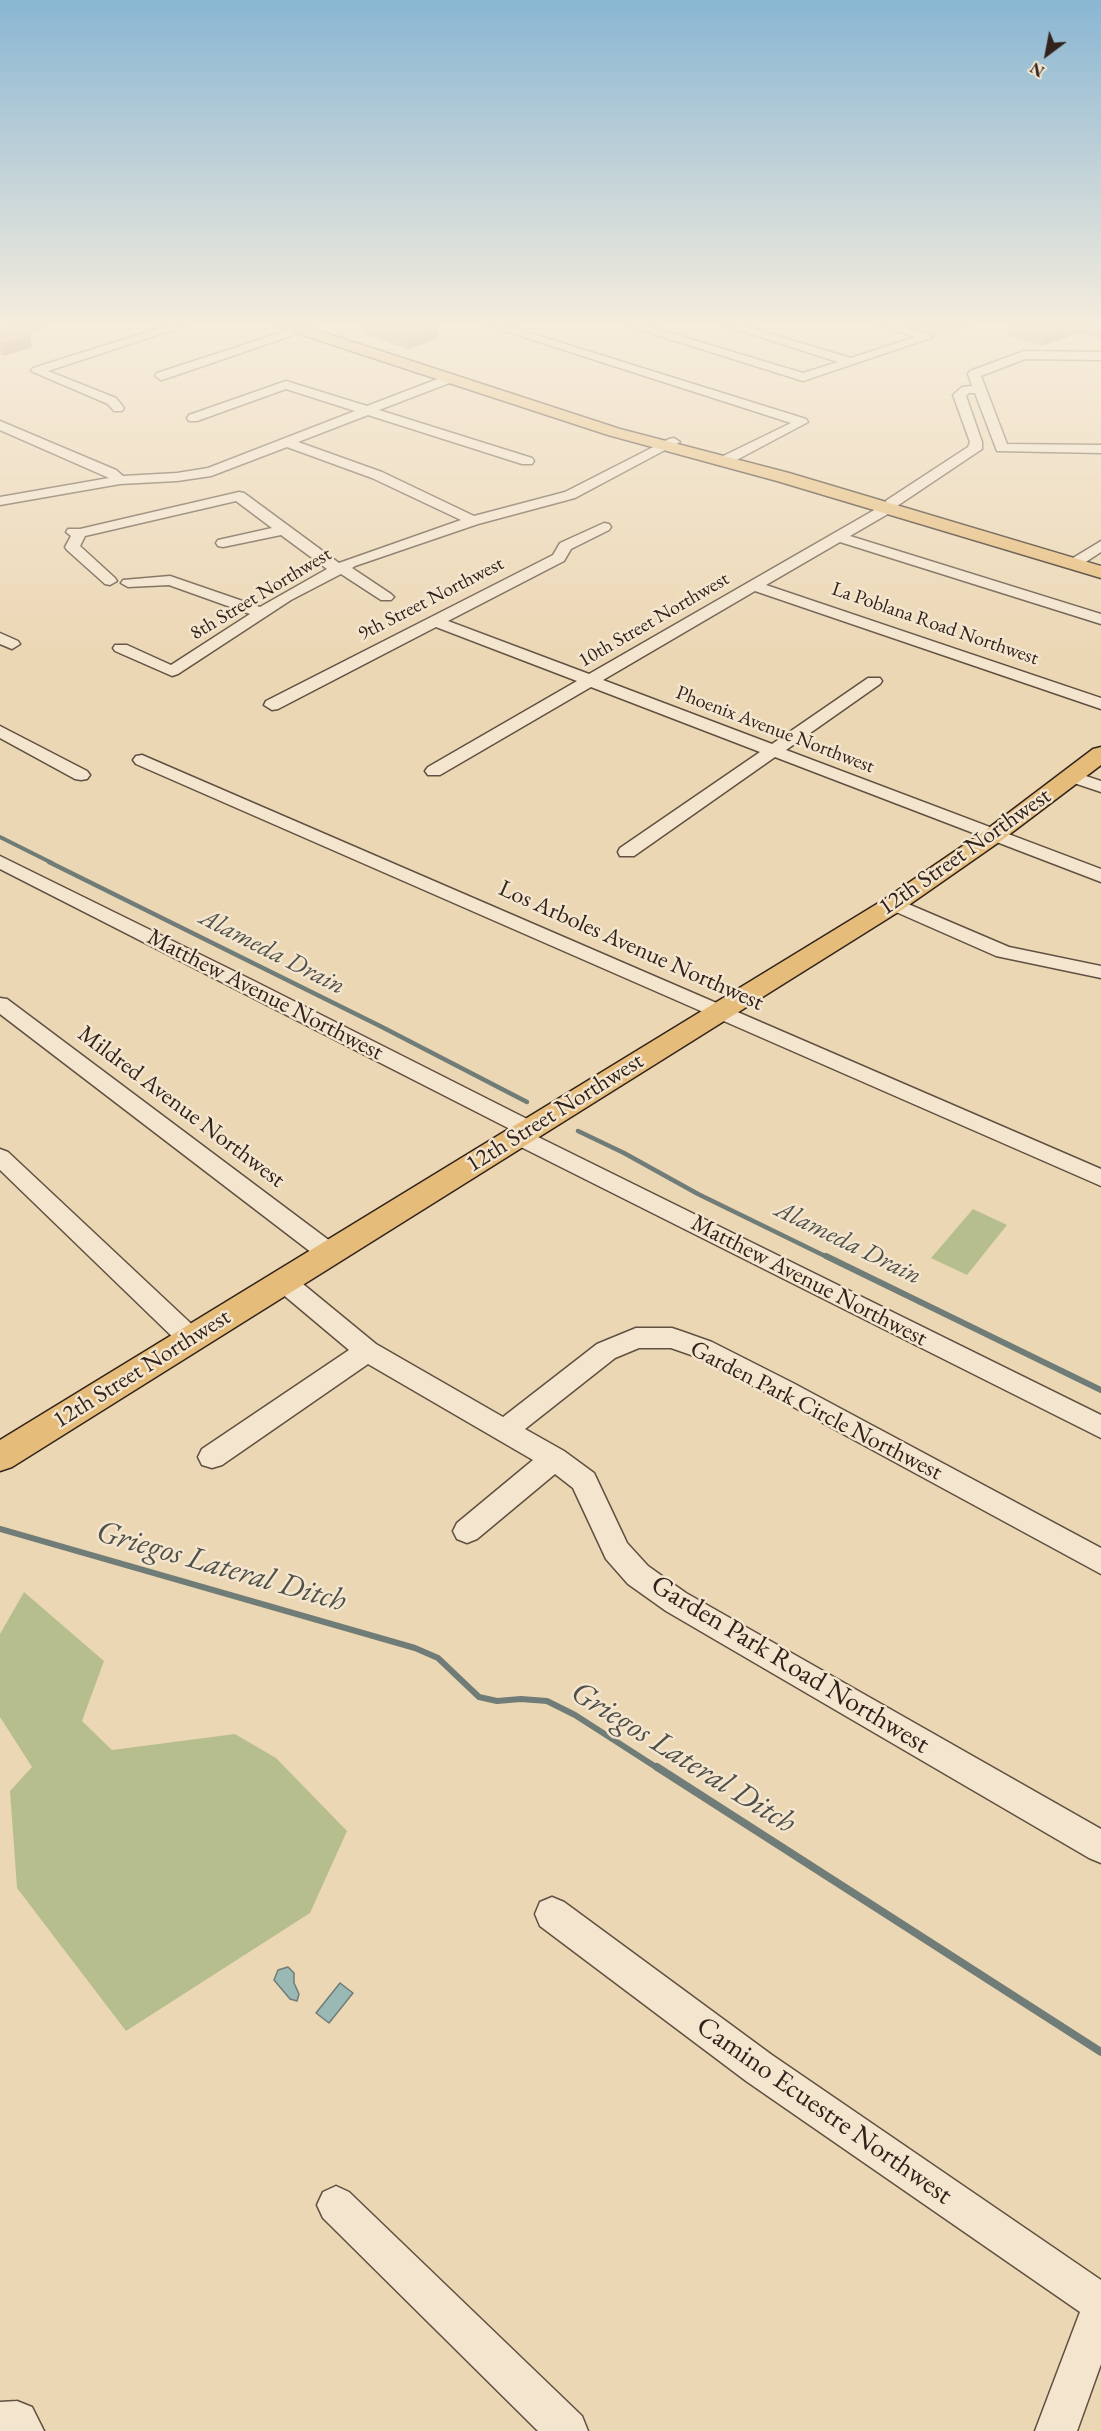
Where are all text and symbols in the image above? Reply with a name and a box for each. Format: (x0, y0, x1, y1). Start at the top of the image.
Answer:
north arrow (1017, 24, 1077, 84)
text: N (1026, 57, 1048, 82)
street label: 8th Street Northwest (186, 542, 336, 646)
street label: 9th Street Northwest (354, 552, 508, 646)
street label: 10th Street Northwest (574, 567, 734, 673)
street label: La Poblana Road Northwest (828, 577, 1042, 671)
street label: Phoenix Avenue Northwest (672, 681, 878, 779)
street label: 12th Street Northwest (873, 782, 1057, 922)
street label: Los Arboles Avenue Northwest (494, 874, 768, 1018)
water label: Alameda Drain (194, 902, 350, 1002)
street label: Matthew Avenue Northwest (142, 923, 388, 1067)
street label: Mildred Avenue Northwest (72, 1020, 290, 1194)
street label: 12th Street Northwest (461, 1047, 649, 1179)
water label: Alameda Drain (770, 1194, 926, 1292)
street label: Matthew Avenue Northwest (686, 1209, 932, 1353)
street label: 12th Street Northwest (48, 1303, 236, 1435)
street label: Garden Park Circle Northwest (685, 1335, 947, 1487)
water label: Griegos Lateral Ditch (92, 1513, 350, 1621)
street label: Garden Park Road Northwest (645, 1568, 935, 1762)
water label: Griegos Lateral Ditch (563, 1673, 803, 1843)
street label: Camino Ecuestre Northwest (689, 2010, 959, 2212)

